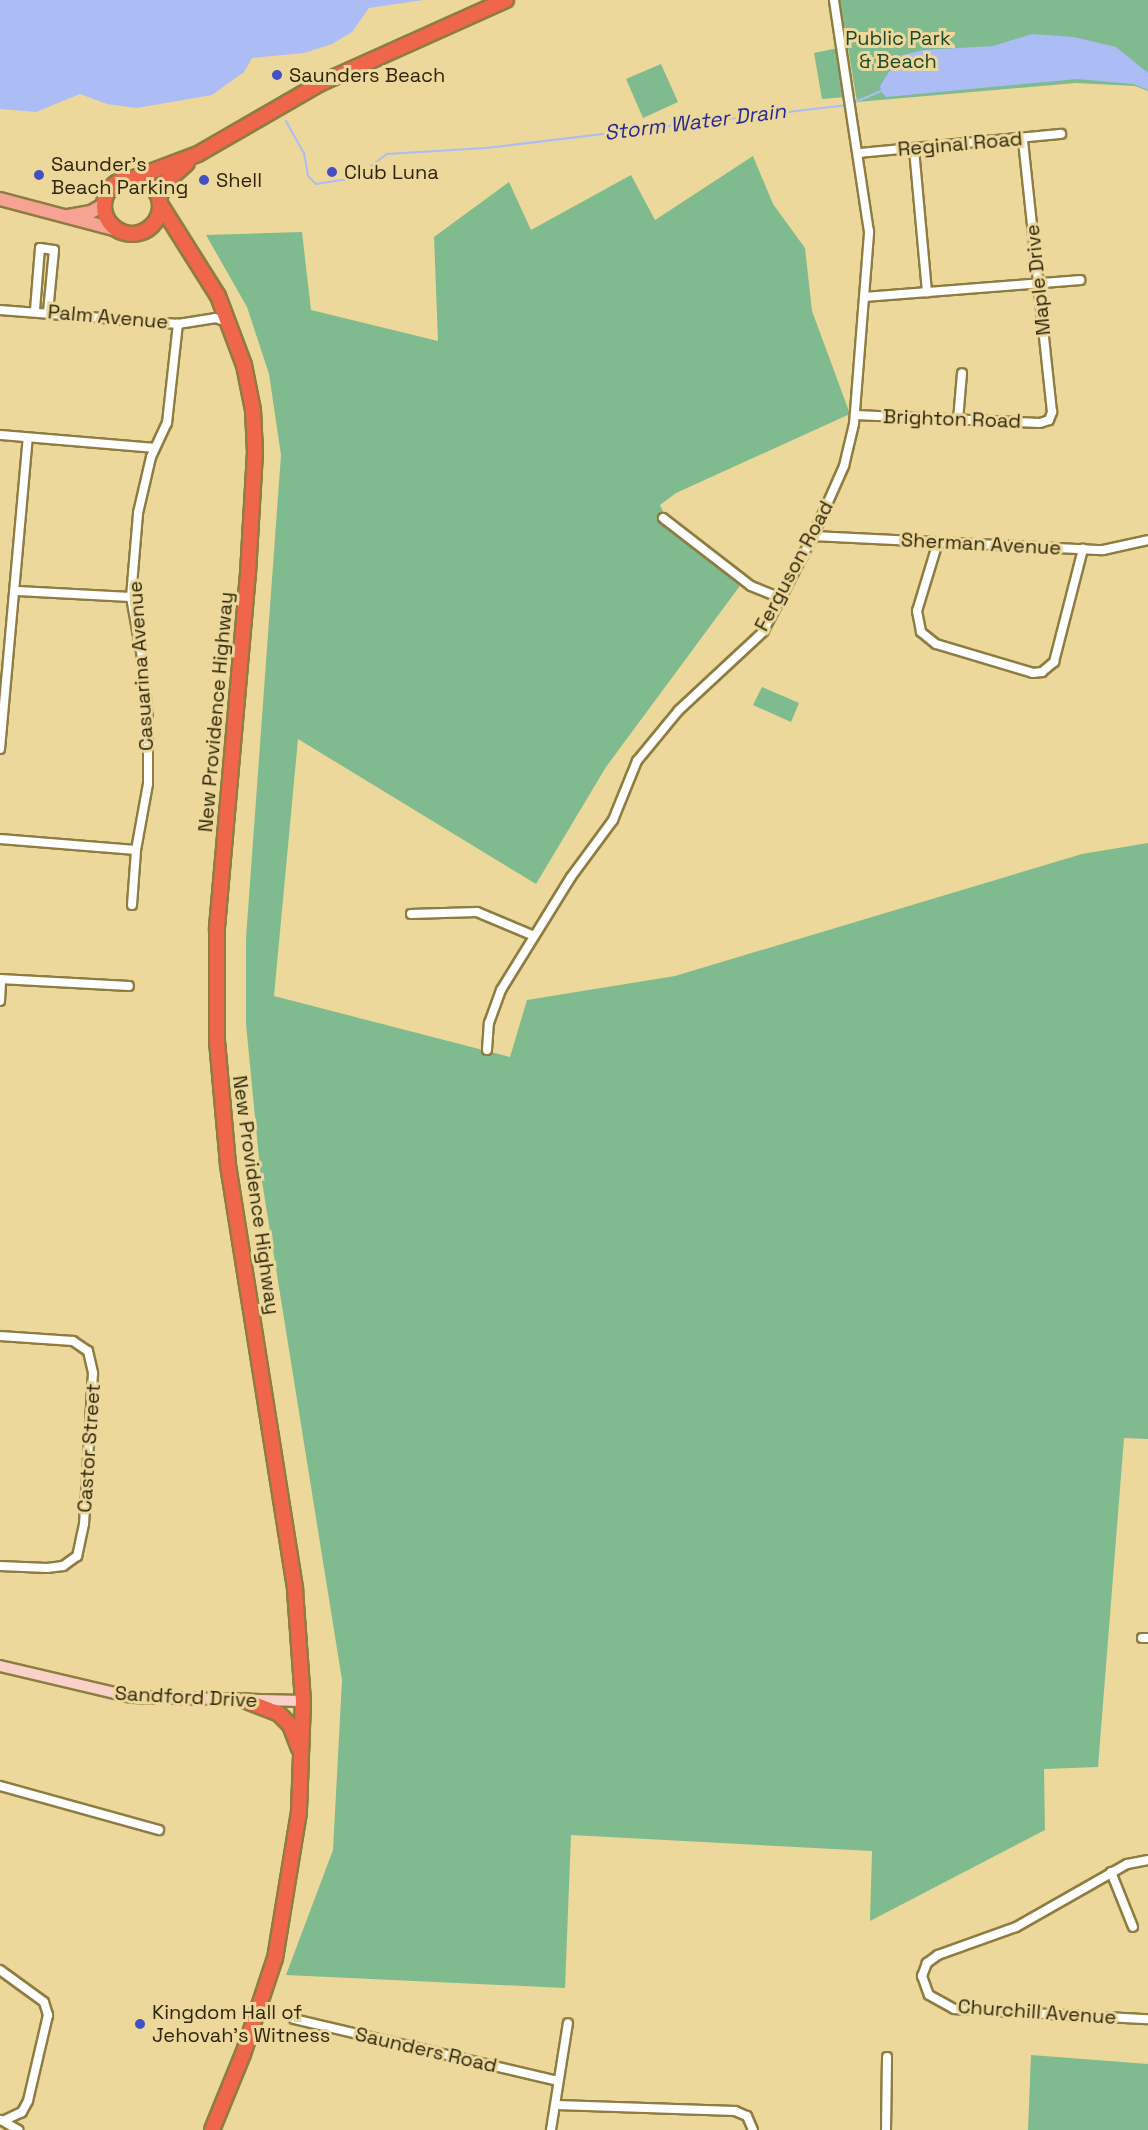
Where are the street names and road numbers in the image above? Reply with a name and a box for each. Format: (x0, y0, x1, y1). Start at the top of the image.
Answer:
street label: Reginal Road (897, 127, 1023, 161)
street label: Maple Drive (1020, 223, 1056, 337)
street label: Palm Avenue (47, 300, 169, 334)
street label: Brighton Road (883, 405, 1021, 433)
street label: Ferguson Road (750, 497, 838, 635)
street label: Sherman Avenue (900, 528, 1062, 560)
street label: Casuarina Avenue (123, 580, 159, 752)
street label: New Providence Highway (194, 591, 238, 833)
street label: New Providence Highway (227, 1074, 285, 1316)
street label: Castor Street (73, 1383, 105, 1513)
street label: Sandford Drive (114, 1681, 258, 1713)
street label: Churchill Avenue (957, 1994, 1117, 2030)
street label: Saunders Road (353, 2022, 499, 2078)

